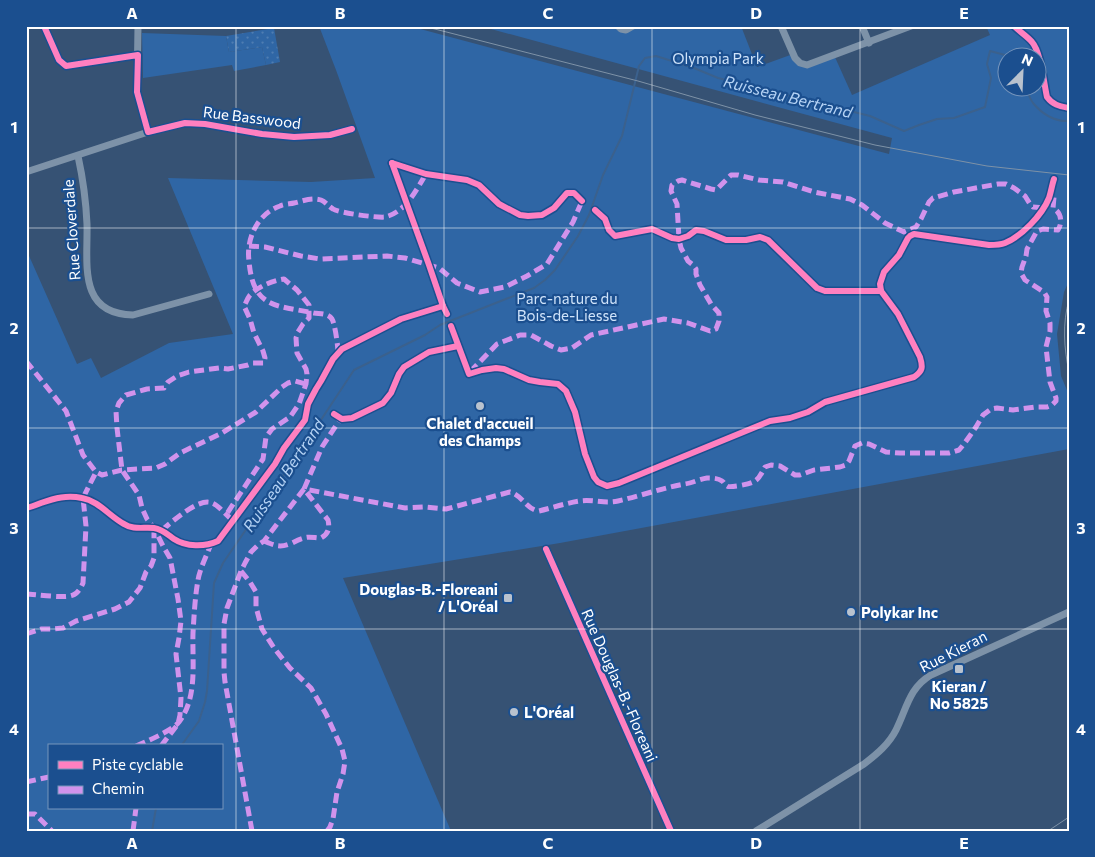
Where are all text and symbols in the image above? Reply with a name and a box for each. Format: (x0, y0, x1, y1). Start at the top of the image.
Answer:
text: A (126, 3, 138, 22)
text: B (335, 3, 346, 22)
text: C (543, 3, 554, 22)
text: D (750, 3, 762, 22)
text: E (959, 3, 969, 22)
north arrow (998, 48, 1048, 98)
park label: Olympia Park (672, 49, 764, 67)
text: N (1019, 50, 1036, 70)
water label: Ruisseau Bertrand (722, 71, 855, 121)
street label: Rue Basswood (202, 102, 302, 132)
text: 1 (10, 117, 18, 136)
text: 1 (1077, 117, 1085, 136)
street label: Rue Cloverdale (58, 179, 84, 281)
park label: Parc-nature du Bois-de-Liesse (516, 289, 618, 324)
text: 2 (9, 318, 19, 337)
text: 2 (1076, 318, 1086, 337)
marker: Chalet d'accueil des Champs (474, 400, 486, 412)
water label: Ruisseau Bertrand (238, 414, 328, 535)
place label: Chalet d'accueil des Champs (426, 414, 534, 449)
text: 3 (9, 518, 19, 537)
text: 3 (1076, 518, 1086, 537)
place label: Douglas-B.-Floreani / L'Oréal (359, 580, 498, 615)
marker: Douglas-B.-Floreani / L'Oréal (502, 592, 514, 604)
place label: Polykar Inc (861, 603, 938, 621)
street label: Rue Douglas-B.-Floreani (578, 606, 662, 764)
marker: Polykar Inc (845, 606, 857, 618)
street label: Rue Kieran (916, 626, 990, 676)
marker: Kieran / No 5825 (953, 663, 965, 675)
place label: Kieran / No 5825 (930, 677, 988, 712)
place label: L'Oréal (524, 703, 574, 721)
marker: L'Oréal (508, 706, 520, 718)
text: 4 (9, 719, 19, 738)
text: 4 (1076, 719, 1086, 738)
legend (48, 744, 222, 810)
text: Piste cyclable (92, 755, 184, 773)
text: Chemin (92, 779, 144, 797)
text: A (126, 833, 138, 852)
text: B (335, 833, 346, 852)
text: C (543, 833, 554, 852)
text: D (750, 833, 762, 852)
text: E (959, 833, 969, 852)

